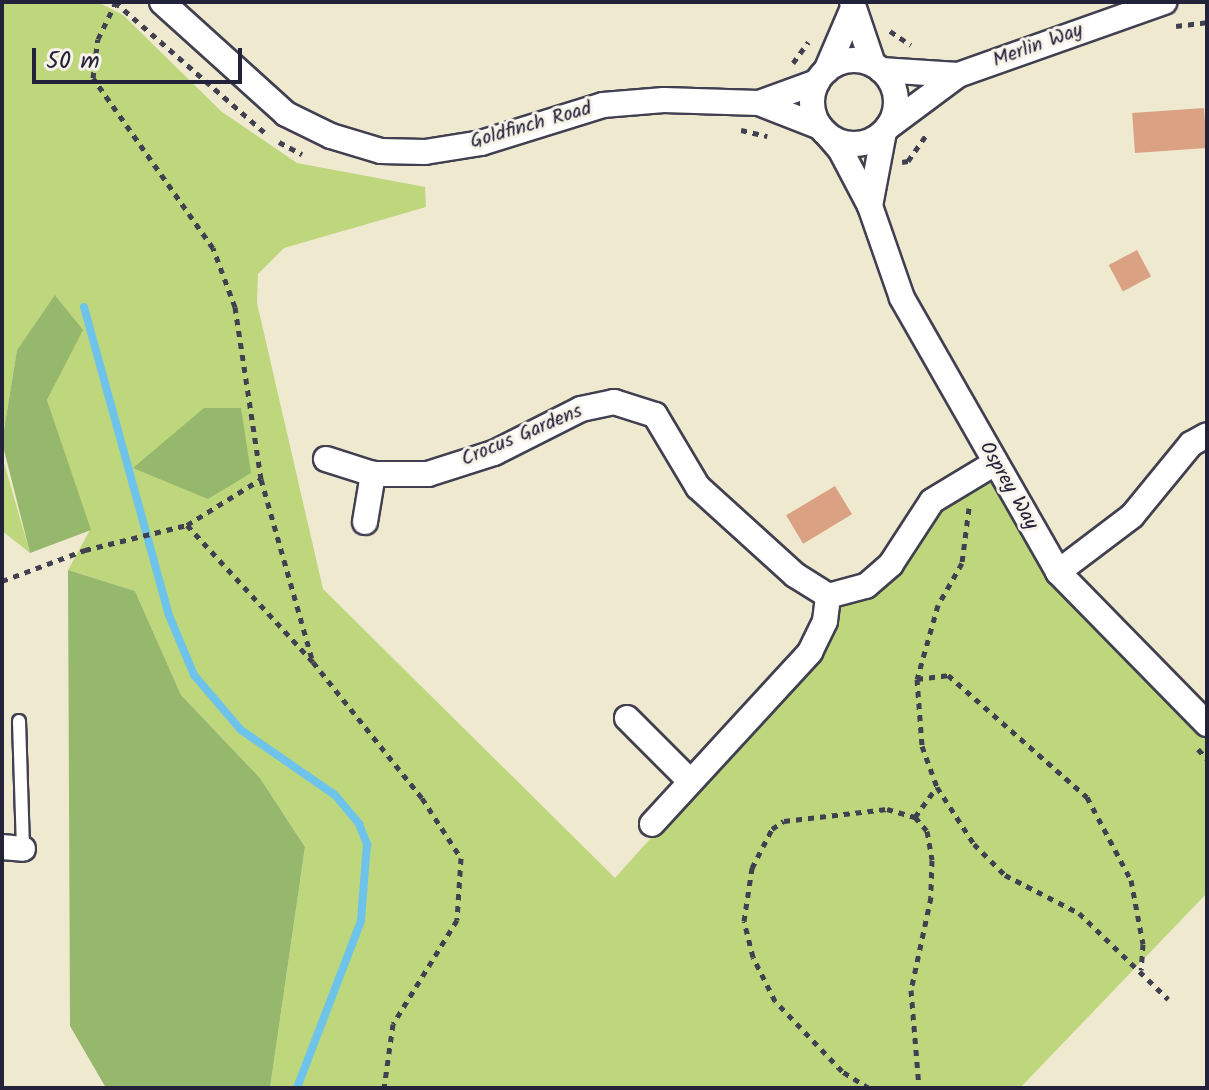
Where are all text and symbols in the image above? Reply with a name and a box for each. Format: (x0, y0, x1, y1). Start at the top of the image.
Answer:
street label: Merlin Way (990, 19, 1086, 73)
scale bar (36, 32, 246, 82)
text: 50 m (46, 42, 100, 81)
street label: Goldfinch Road (468, 97, 594, 155)
street label: Crocus Gardens (458, 400, 586, 472)
street label: Osprey Way (973, 438, 1043, 534)

